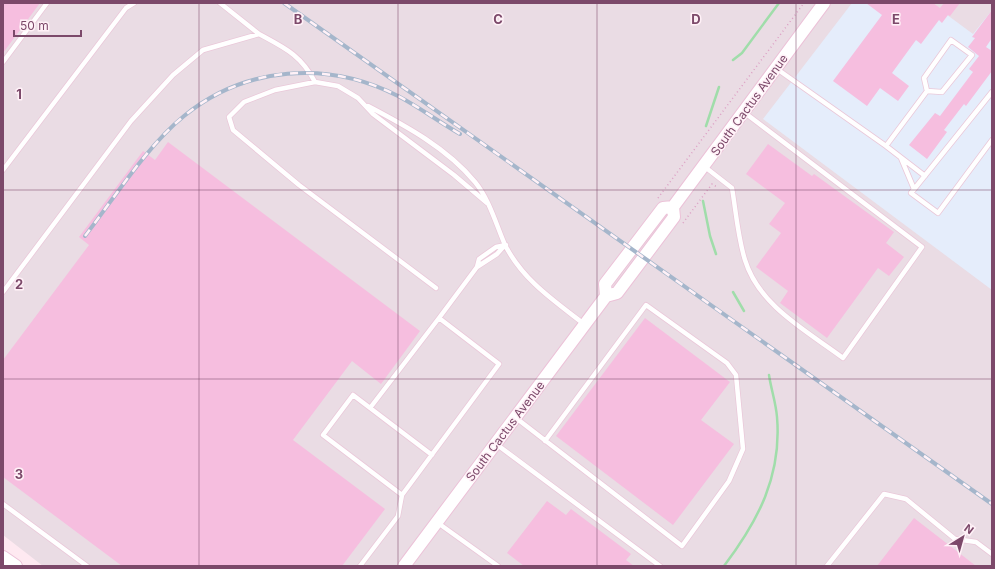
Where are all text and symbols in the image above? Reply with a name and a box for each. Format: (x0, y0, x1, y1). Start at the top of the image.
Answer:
text: B (294, 11, 303, 27)
text: C (493, 11, 503, 27)
text: D (691, 11, 701, 27)
text: E (892, 11, 900, 27)
scale bar (14, 12, 81, 38)
text: 50 m (20, 18, 49, 33)
street label: South Cactus Avenue (707, 51, 791, 159)
text: 1 (16, 86, 22, 102)
text: 2 (15, 276, 23, 292)
street label: South Cactus Avenue (462, 378, 548, 484)
text: 3 (15, 466, 23, 482)
north arrow (943, 517, 983, 557)
text: N (961, 521, 977, 537)

